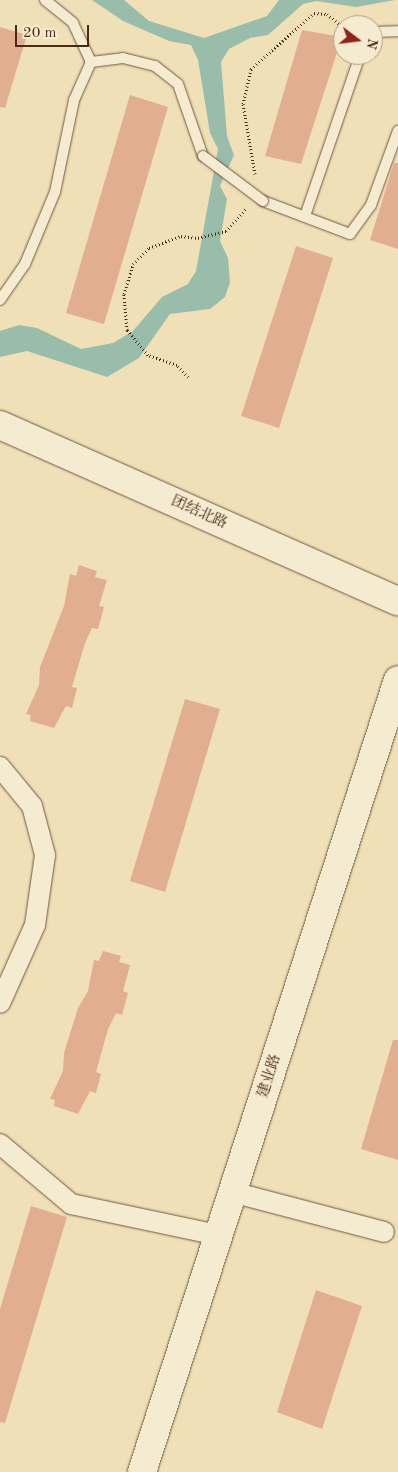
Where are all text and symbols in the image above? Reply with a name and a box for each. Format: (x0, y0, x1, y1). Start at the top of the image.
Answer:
scale bar (18, 15, 91, 47)
north arrow (333, 15, 383, 65)
text: 20 m (23, 26, 57, 41)
text: N (363, 37, 380, 51)
street label: 团结北路 (168, 493, 230, 533)
street label: 建业路 (254, 1052, 286, 1100)

